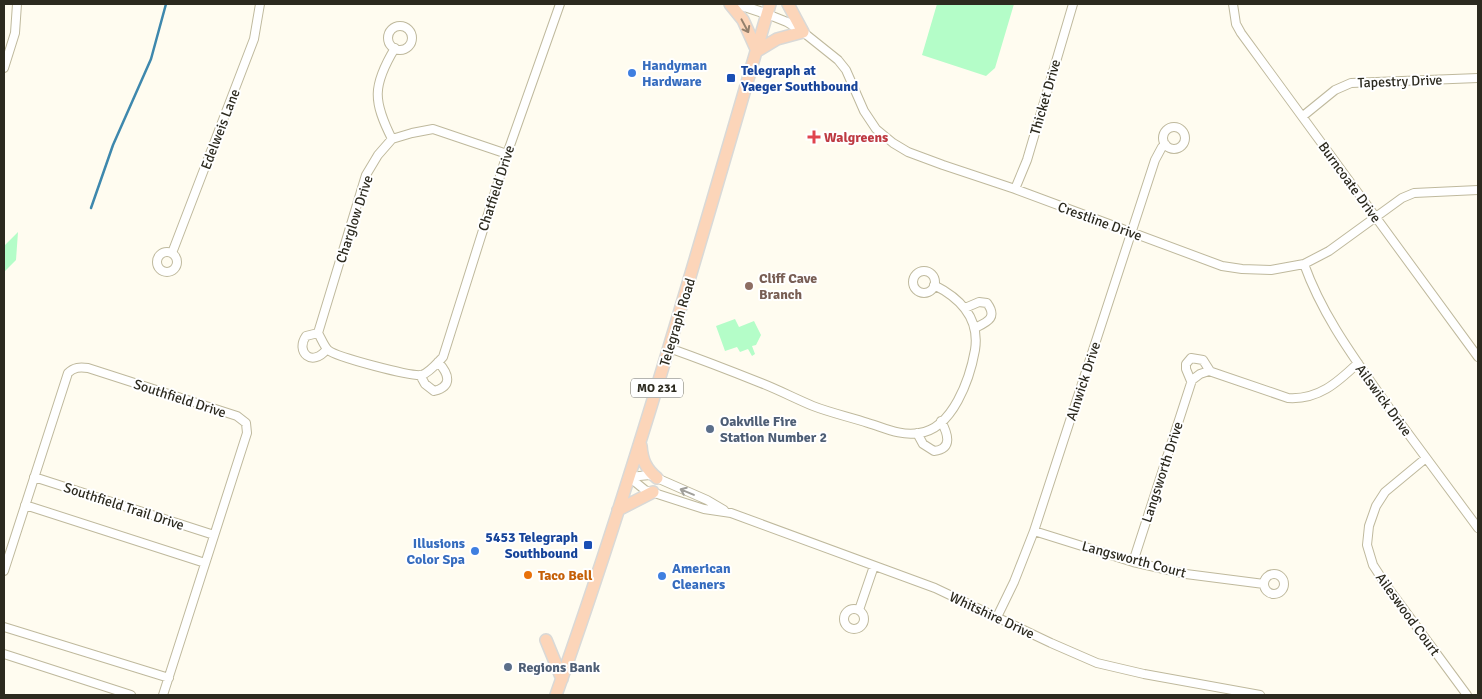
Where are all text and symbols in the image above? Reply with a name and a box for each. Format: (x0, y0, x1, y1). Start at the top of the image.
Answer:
one-way arrow (741, 18, 750, 33)
place label: Handyman Hardware (642, 57, 707, 90)
street label: Thicket Drive (1027, 57, 1064, 137)
place label: Telegraph at Yaeger Southbound (740, 62, 859, 95)
marker: Handyman Hardware (626, 67, 638, 79)
marker: Telegraph at Yaeger Southbound (725, 72, 737, 84)
street label: Tapestry Drive (1357, 72, 1443, 91)
street label: Edelweis Lane (197, 86, 244, 172)
place label: Walgreens (824, 129, 888, 146)
marker: Walgreens (808, 131, 820, 143)
street label: Burncoate Drive (1315, 139, 1385, 226)
street label: Chatfield Drive (475, 143, 518, 233)
street label: Charglow Drive (332, 173, 377, 265)
street label: Crestline Drive (1055, 198, 1144, 245)
place label: Cliff Cave Branch (759, 270, 817, 303)
street label: Telegraph Road (656, 276, 699, 368)
marker: Cliff Cave Branch (743, 280, 755, 292)
street label: Alnwick Drive (1063, 340, 1104, 423)
street label: Ailswick Drive (1352, 361, 1415, 440)
street label: Southfield Drive (131, 376, 228, 421)
road number: MO 231 (631, 378, 683, 398)
place label: Oakville Fire Station Number 2 (720, 413, 827, 446)
street label: Langsworth Drive (1138, 420, 1187, 525)
marker: Oakville Fire Station Number 2 (704, 423, 716, 435)
street label: Southfield Trail Drive (61, 479, 186, 534)
one-way arrow (680, 486, 695, 496)
place label: 5453 Telegraph Southbound (485, 529, 578, 562)
place label: Illusions Color Spa (407, 535, 465, 568)
street label: Langsworth Court (1080, 537, 1188, 582)
marker: 5453 Telegraph Southbound (582, 539, 594, 551)
marker: Illusions Color Spa (469, 545, 481, 557)
place label: American Cleaners (672, 560, 731, 593)
place label: Taco Bell (538, 567, 593, 584)
marker: Taco Bell (522, 569, 534, 581)
marker: American Cleaners (656, 570, 668, 582)
street label: Aileswood Court (1372, 570, 1443, 659)
street label: Whitshire Drive (947, 588, 1037, 643)
place label: Regions Bank (518, 659, 601, 676)
marker: Regions Bank (502, 661, 514, 673)

